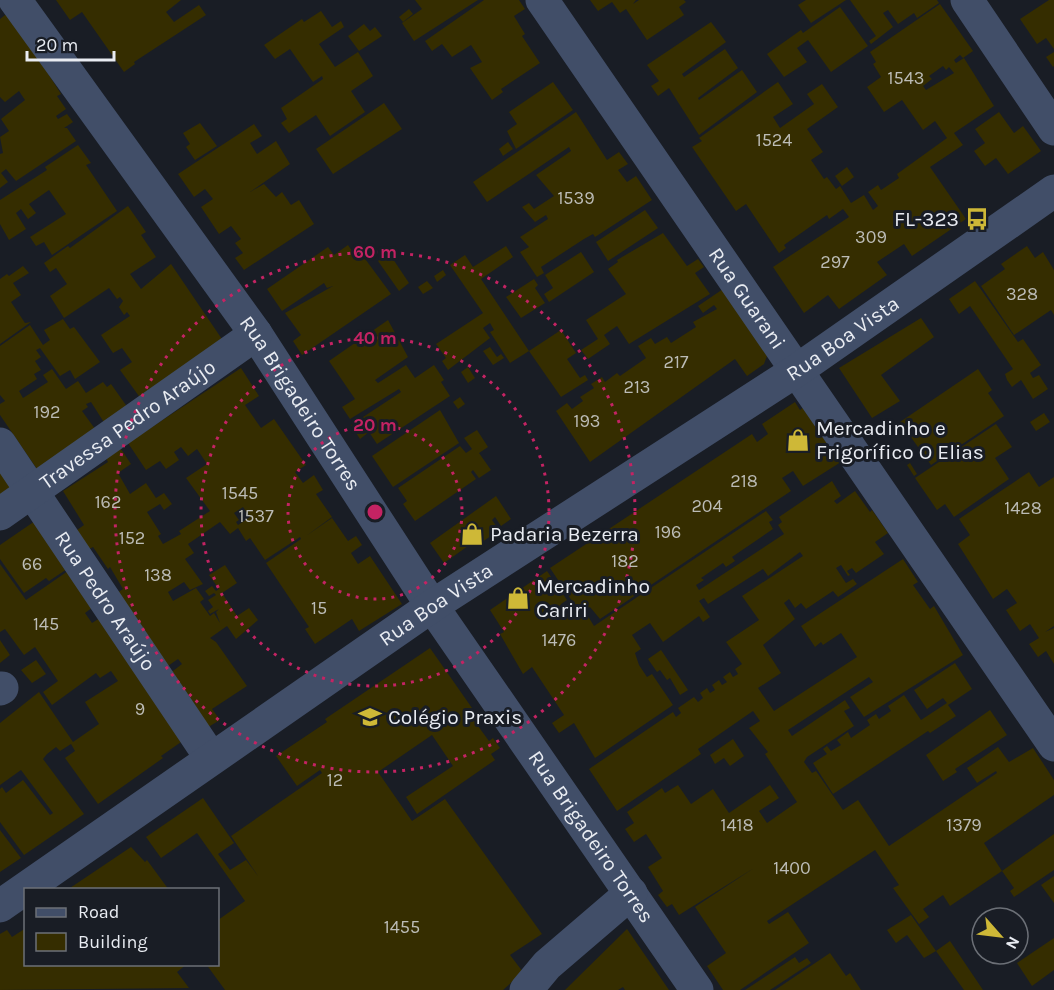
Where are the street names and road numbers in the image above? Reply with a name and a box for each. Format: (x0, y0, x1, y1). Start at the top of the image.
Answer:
street label: Rua Guarani (704, 243, 790, 354)
street label: Rua Boa Vista (782, 291, 904, 386)
street label: Rua Brigadeiro Torres (235, 311, 366, 495)
street label: Travessa Pedro Araújo (35, 354, 220, 494)
street label: Rua Pedro Araújo (50, 526, 161, 675)
street label: Rua Boa Vista (374, 558, 497, 651)
street label: Rua Brigadeiro Torres (523, 746, 659, 927)

